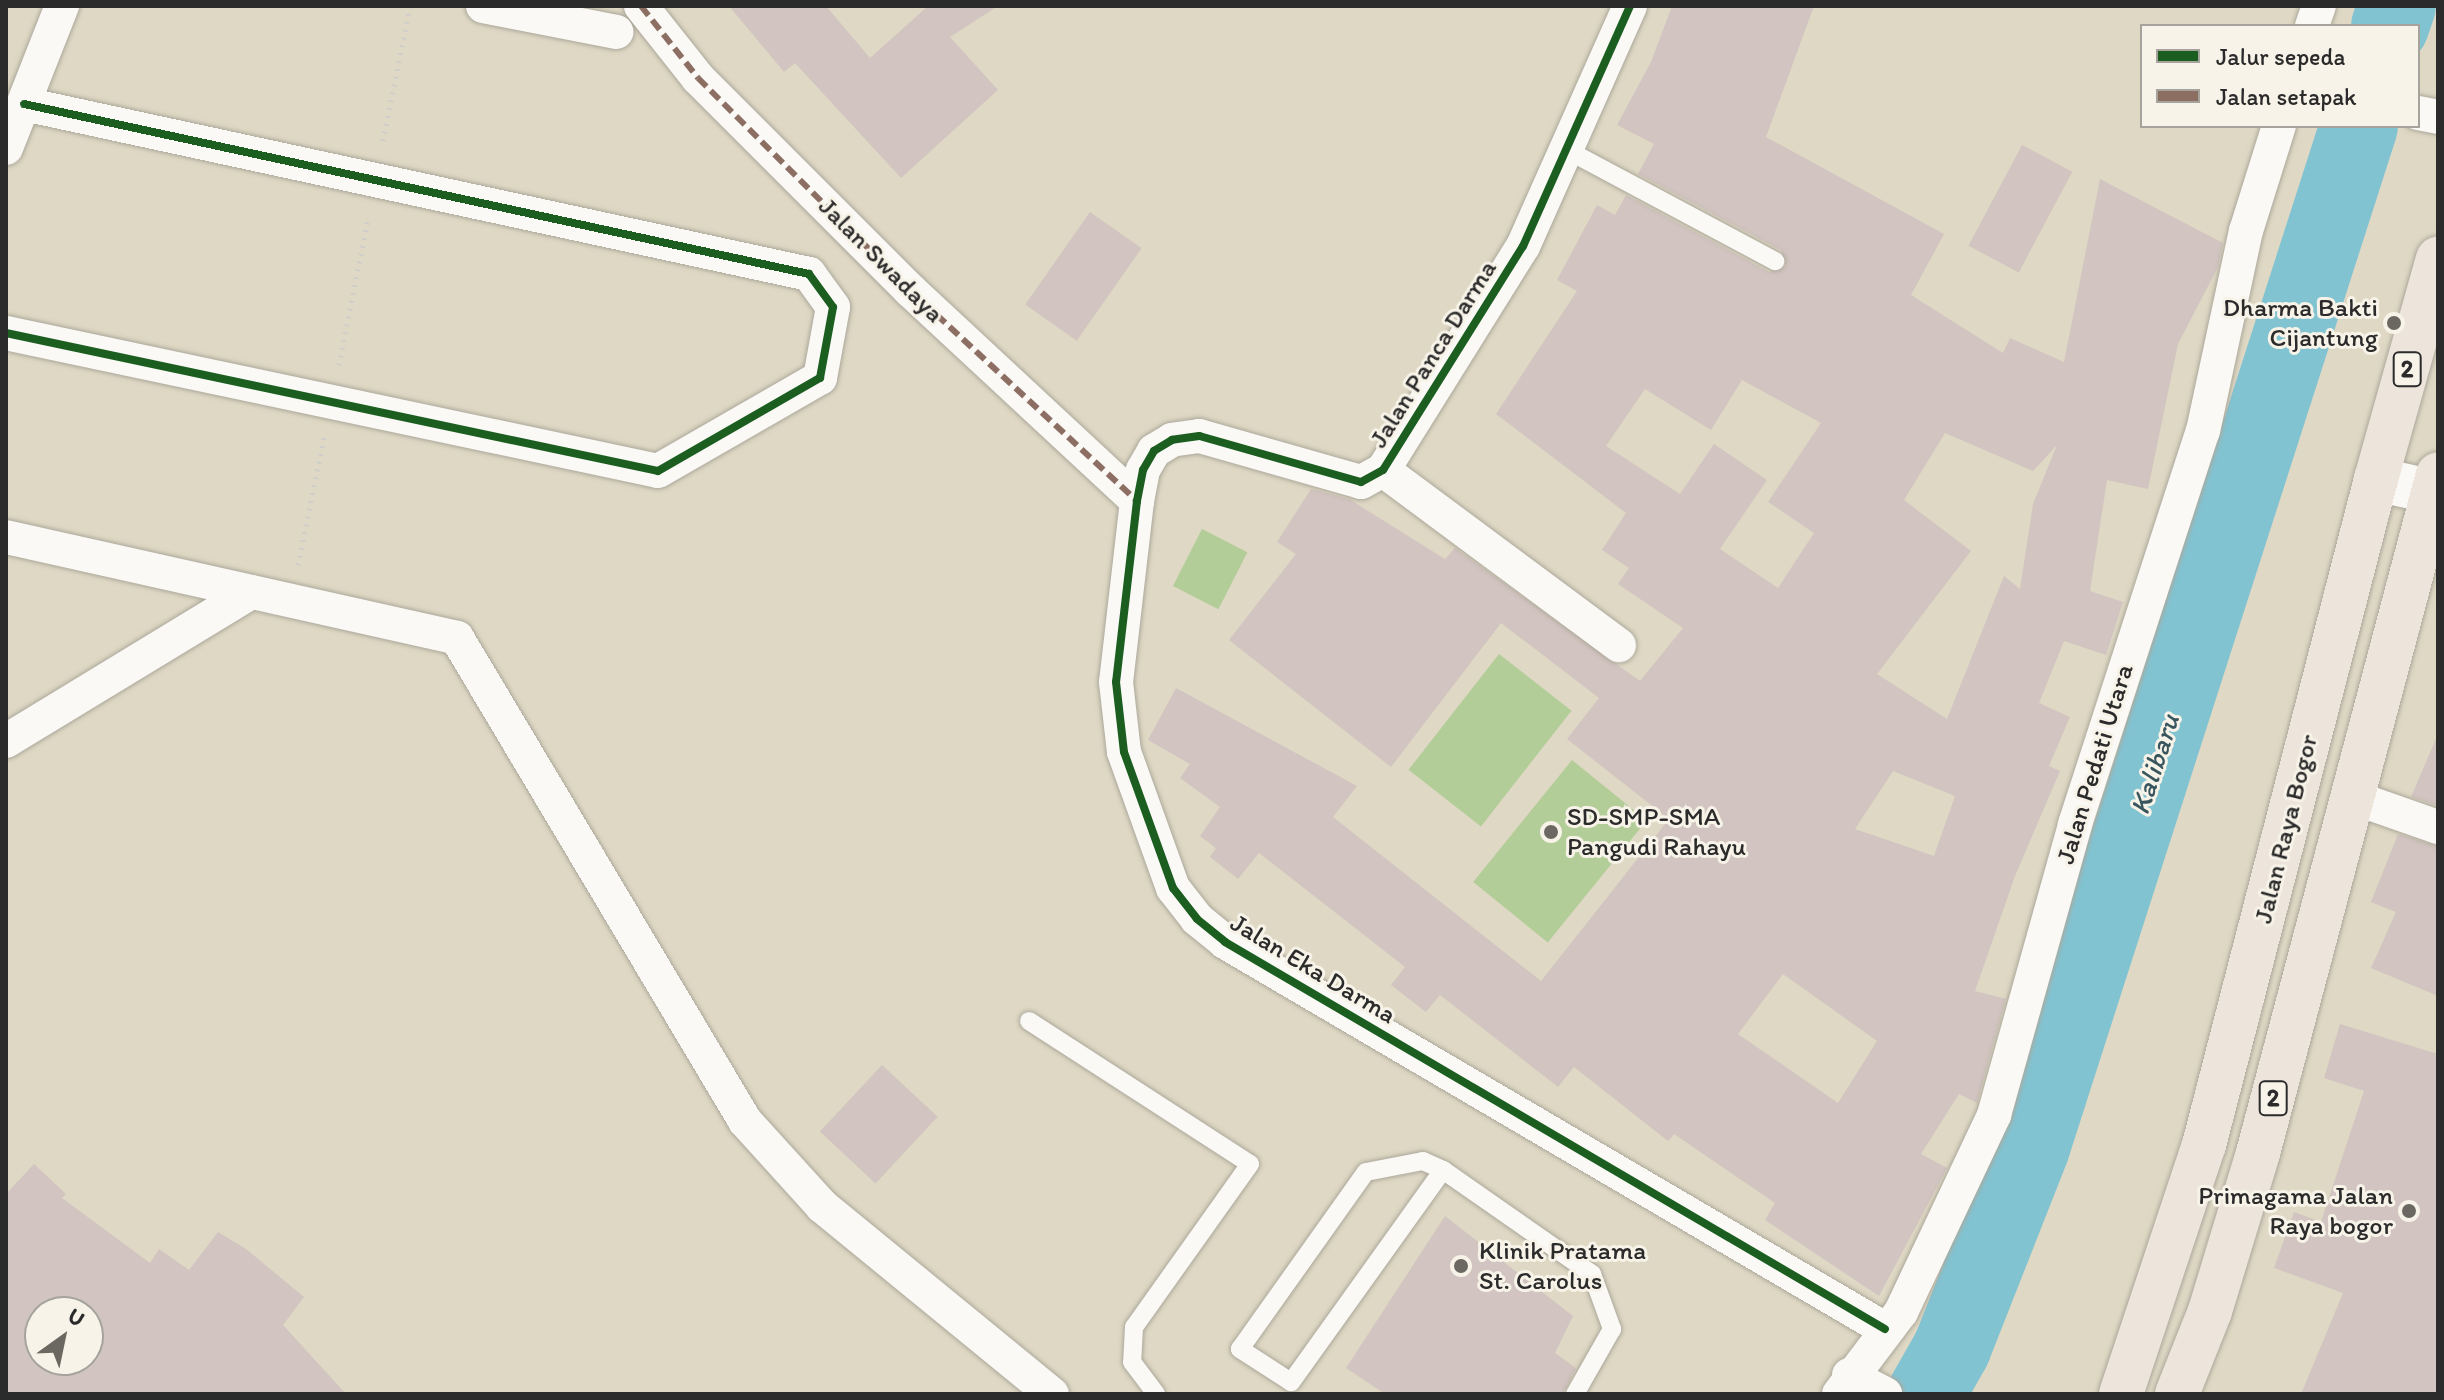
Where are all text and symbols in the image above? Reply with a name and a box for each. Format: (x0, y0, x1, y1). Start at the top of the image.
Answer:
legend (2140, 24, 2420, 128)
text: Jalur sepeda (2216, 42, 2345, 71)
text: Jalan setapak (2216, 82, 2356, 111)
street label: Jalan Swadaya (812, 191, 950, 329)
street label: Jalan Panca Darma (1363, 255, 1503, 453)
place label: Dharma Bakti Cijantung (2223, 292, 2378, 354)
marker: Dharma Bakti Cijantung (2385, 314, 2403, 332)
road number: 2 (2391, 349, 2423, 389)
street label: Jalan Pedati Utara (2050, 662, 2140, 866)
water label: Kalibaru (2122, 710, 2186, 818)
street label: Jalan Raya Bogor (2248, 732, 2324, 926)
place label: SD-SMP-SMA Pangudi Rahayu (1567, 801, 1746, 862)
marker: SD-SMP-SMA Pangudi Rahayu (1542, 823, 1560, 841)
street label: Jalan Eka Darma (1225, 907, 1401, 1031)
road number: 2 (2257, 1078, 2289, 1118)
place label: Primagama Jalan Raya bogor (2200, 1180, 2393, 1242)
marker: Primagama Jalan Raya bogor (2400, 1202, 2418, 1220)
place label: Klinik Pratama St. Carolus (1479, 1235, 1646, 1296)
marker: Klinik Pratama St. Carolus (1450, 1255, 1472, 1277)
north arrow (24, 1296, 104, 1376)
text: U (63, 1302, 90, 1332)

